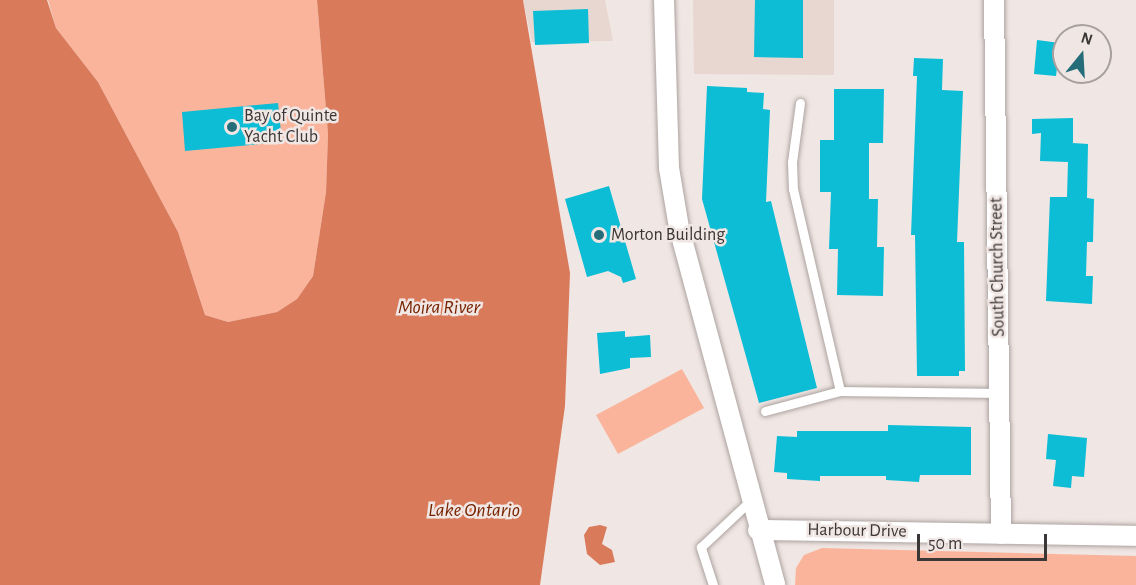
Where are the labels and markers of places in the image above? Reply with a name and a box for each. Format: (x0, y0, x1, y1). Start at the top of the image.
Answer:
place label: Bay of Quinte Yacht Club (244, 106, 337, 148)
marker: Bay of Quinte Yacht Club (225, 120, 239, 134)
place label: Morton Building (611, 224, 725, 246)
marker: Morton Building (592, 228, 606, 242)

